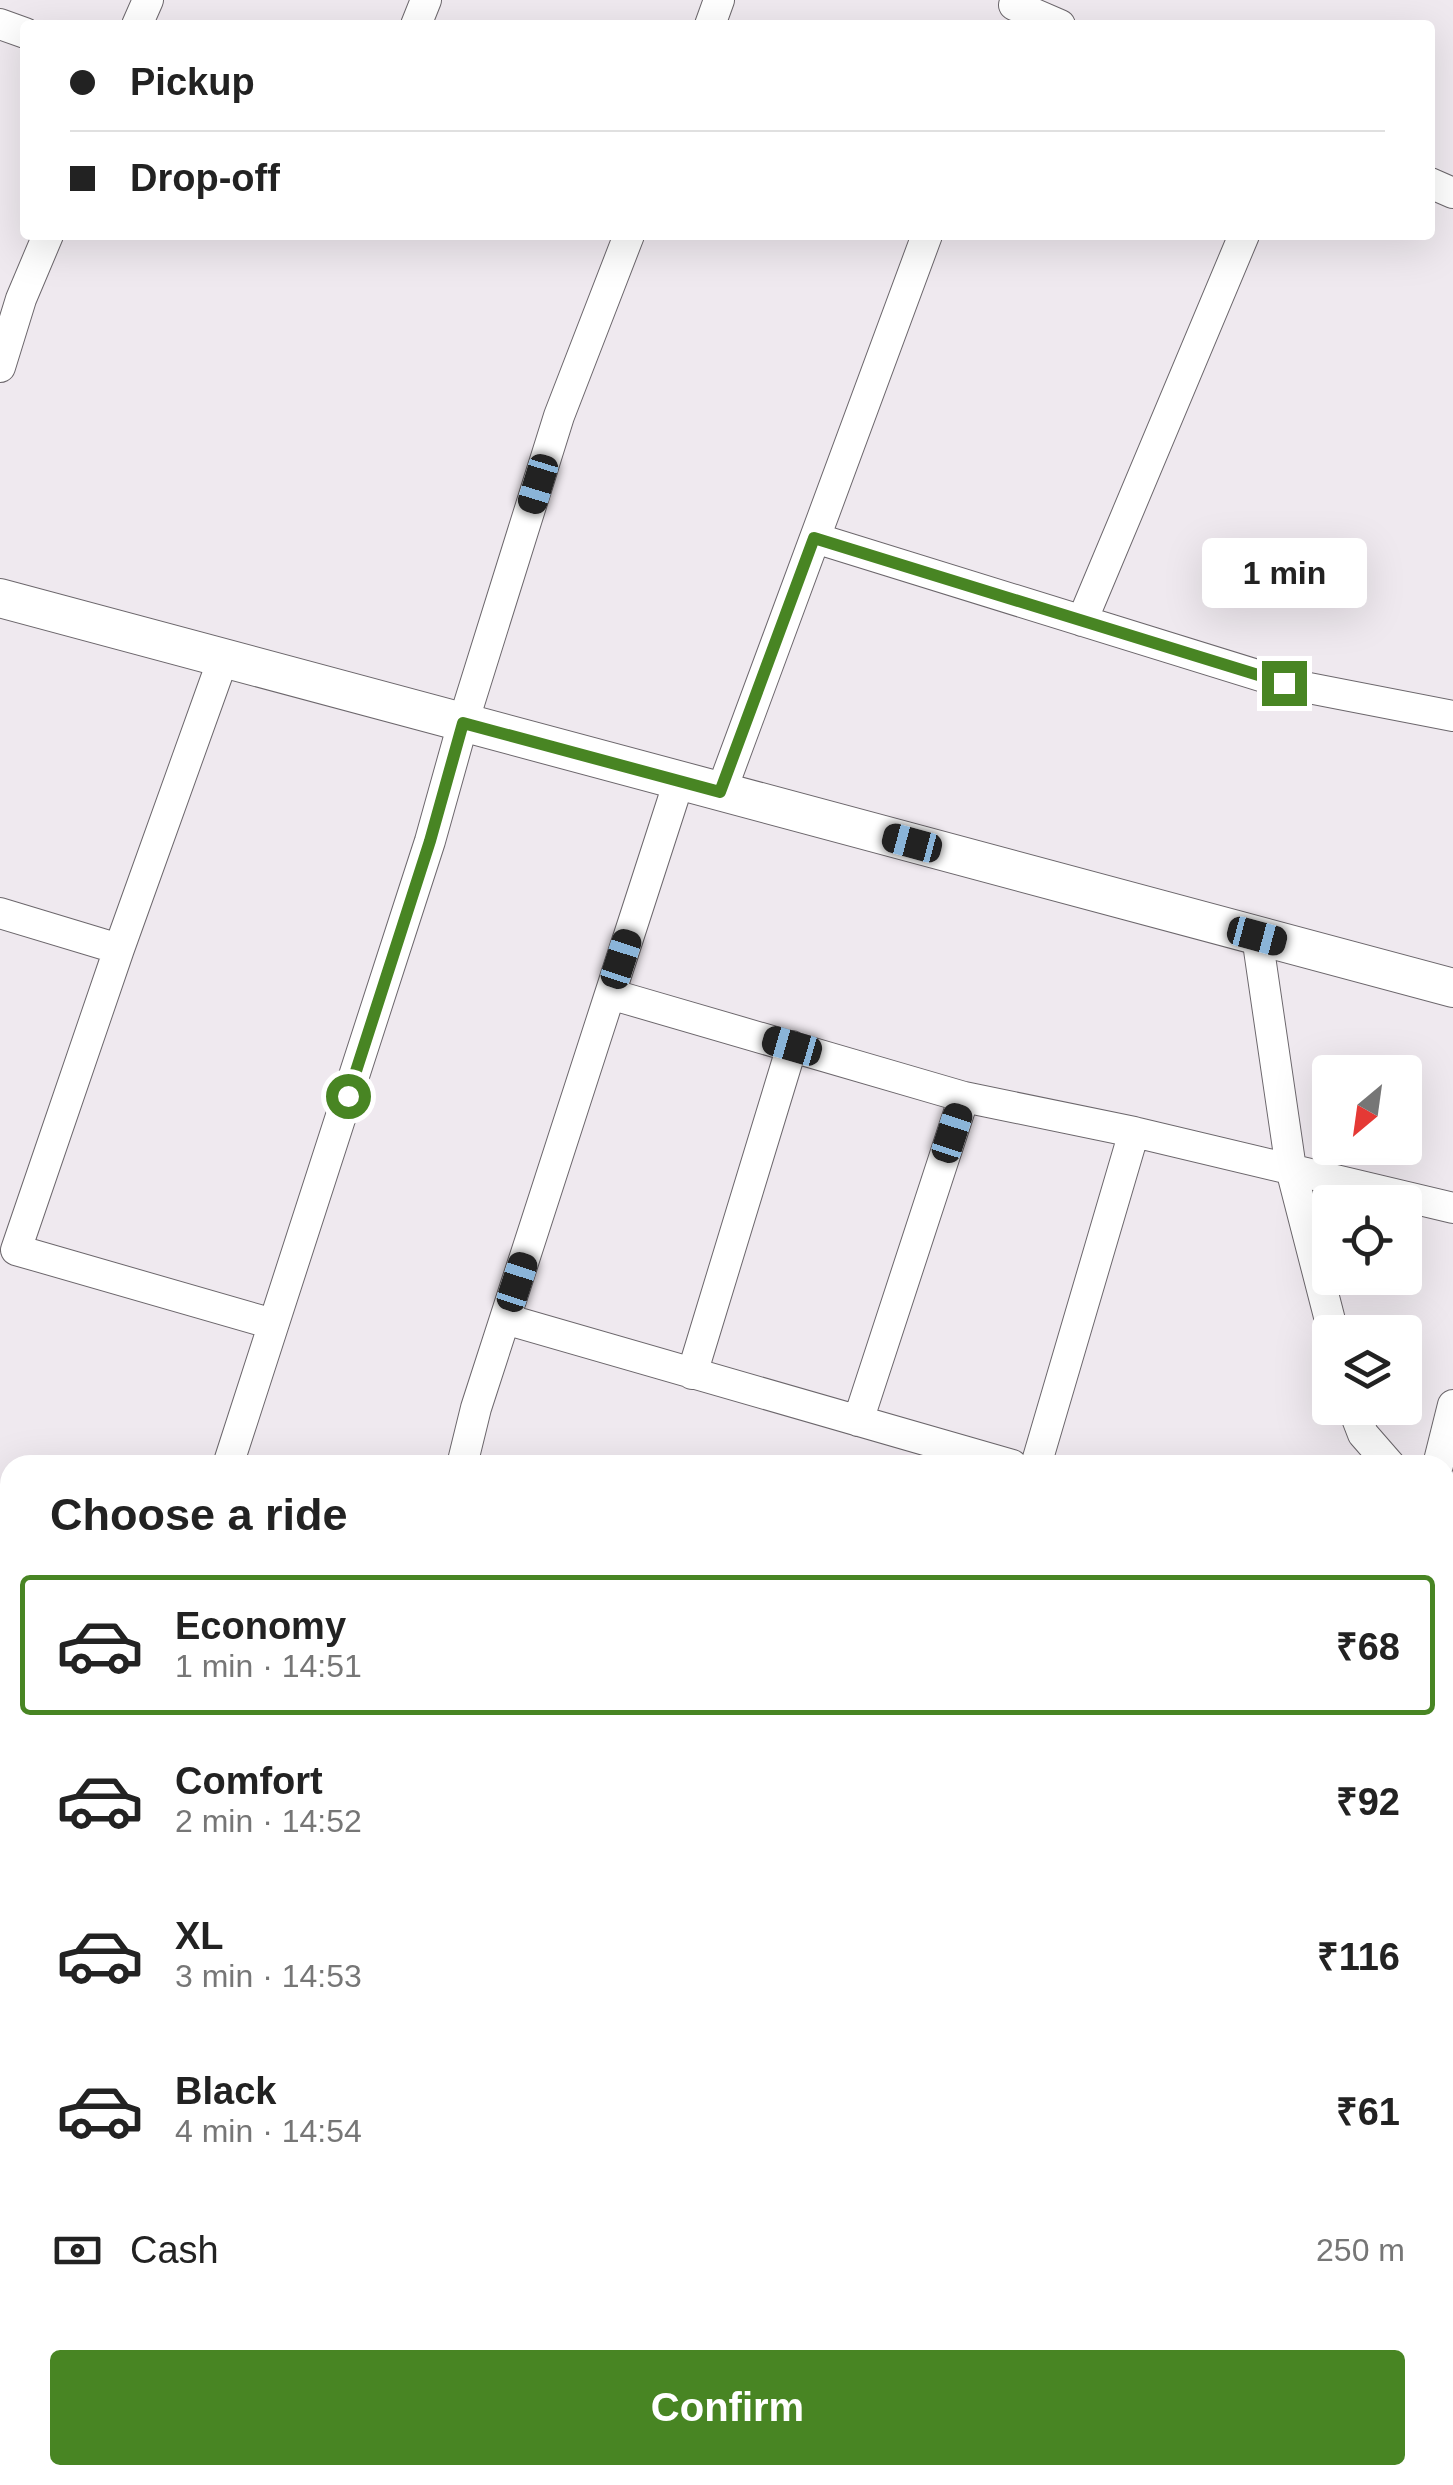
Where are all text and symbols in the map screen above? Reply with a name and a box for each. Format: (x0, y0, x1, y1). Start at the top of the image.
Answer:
text: Pickup (130, 61, 255, 103)
text: Drop-off (130, 157, 280, 199)
car (515, 451, 561, 517)
callout: 1 min (1202, 538, 1366, 608)
text: 1 min (1243, 555, 1326, 591)
route end (1262, 661, 1307, 706)
car (879, 821, 945, 865)
car (1224, 914, 1290, 958)
car (597, 926, 645, 992)
car (759, 1023, 825, 1069)
north arrow (1312, 1055, 1422, 1165)
map controls (1312, 1055, 1422, 1425)
route start (326, 1074, 371, 1119)
car (928, 1100, 976, 1166)
button: locate (1312, 1185, 1422, 1295)
car (493, 1249, 541, 1315)
button: layers (1312, 1315, 1422, 1425)
text: Choose a ride (50, 1489, 348, 1540)
icon: car (55, 1600, 145, 1690)
text: Economy (175, 1605, 346, 1647)
text: ₹68 (1336, 1626, 1400, 1668)
text: 1 min · 14:51 (175, 1648, 362, 1684)
icon: car (55, 1755, 145, 1845)
text: Comfort (175, 1760, 323, 1802)
text: ₹92 (1336, 1781, 1400, 1823)
text: 2 min · 14:52 (175, 1803, 362, 1839)
icon: car (55, 1910, 145, 2000)
text: XL (175, 1915, 224, 1957)
text: ₹116 (1317, 1936, 1400, 1978)
text: 3 min · 14:53 (175, 1958, 362, 1994)
icon: car (55, 2065, 145, 2155)
text: Black (175, 2070, 276, 2112)
text: ₹61 (1336, 2091, 1400, 2133)
text: 4 min · 14:54 (175, 2113, 362, 2149)
icon: cash (50, 2223, 105, 2278)
text: Cash (130, 2229, 219, 2271)
text: 250 m (1316, 2232, 1405, 2268)
button: Confirm (50, 2350, 1405, 2465)

